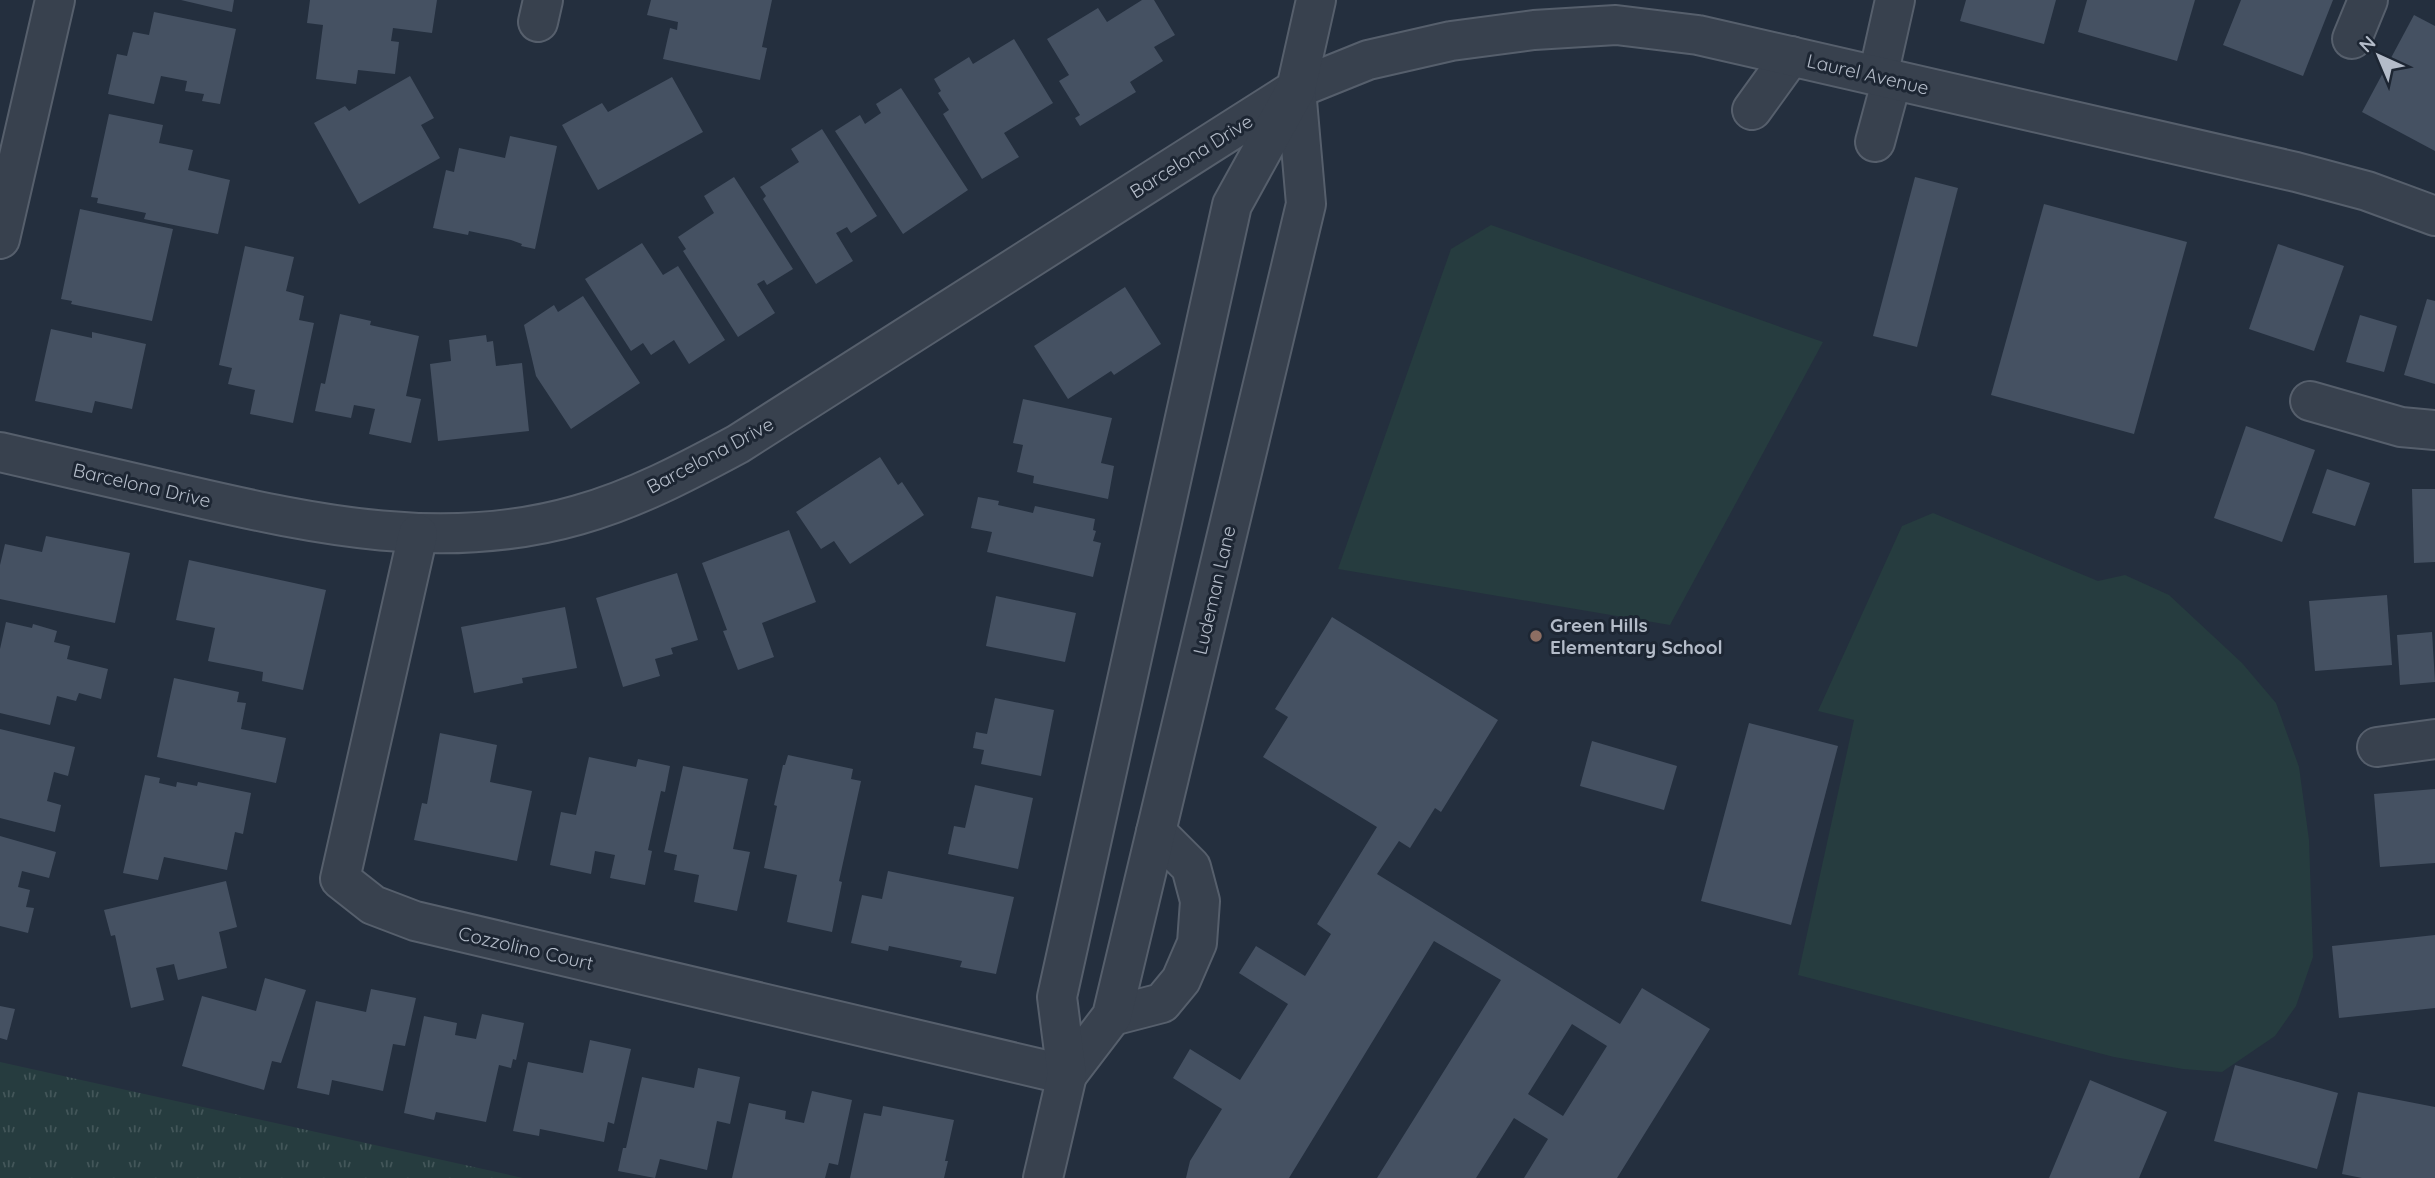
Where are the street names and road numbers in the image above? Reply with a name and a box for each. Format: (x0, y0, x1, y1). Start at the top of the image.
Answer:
street label: Laurel Avenue (1805, 48, 1931, 100)
street label: Barcelona Drive (1125, 109, 1257, 203)
street label: Barcelona Drive (642, 411, 778, 499)
street label: Barcelona Drive (71, 458, 213, 512)
street label: Ludeman Lane (1188, 523, 1240, 657)
street label: Cozzolino Court (456, 921, 596, 975)

